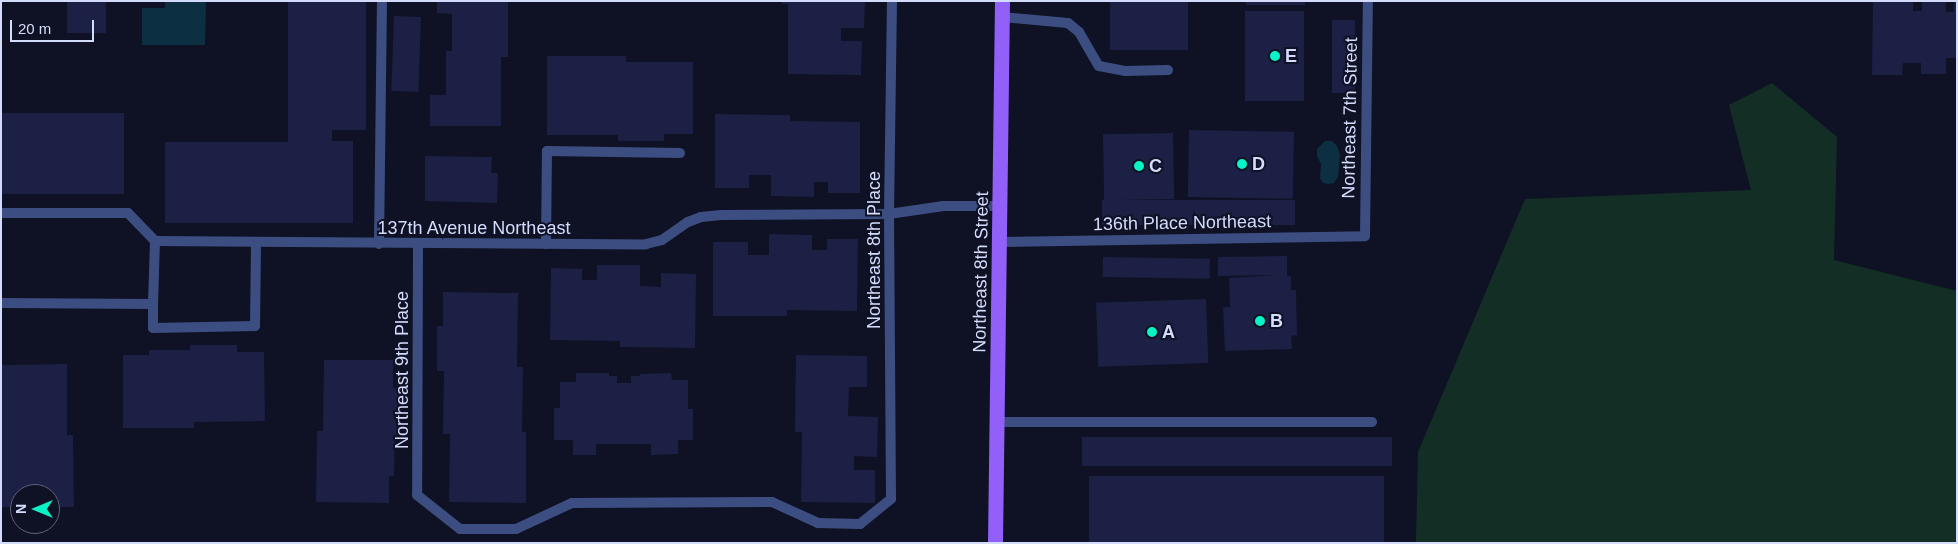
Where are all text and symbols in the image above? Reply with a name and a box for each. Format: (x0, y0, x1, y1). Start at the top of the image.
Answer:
scale bar (12, 10, 96, 42)
text: 20 m (18, 20, 51, 37)
street label: Northeast 7th Street (1338, 37, 1362, 199)
place label: E (1285, 45, 1297, 67)
marker: E (1269, 50, 1281, 62)
place label: D (1252, 153, 1265, 175)
place label: C (1149, 155, 1162, 177)
marker: D (1236, 158, 1248, 170)
marker: C (1133, 160, 1145, 172)
street label: Northeast 8th Place (863, 171, 885, 329)
street label: Northeast 8th Street (969, 191, 993, 353)
street label: 136th Place Northeast (1093, 211, 1271, 235)
street label: 137th Avenue Northeast (377, 217, 571, 239)
street label: Northeast 9th Place (391, 291, 413, 449)
place label: B (1270, 310, 1283, 332)
marker: B (1254, 315, 1266, 327)
place label: A (1162, 321, 1175, 343)
marker: A (1146, 326, 1158, 338)
north arrow (10, 484, 60, 534)
text: N (13, 504, 29, 514)

